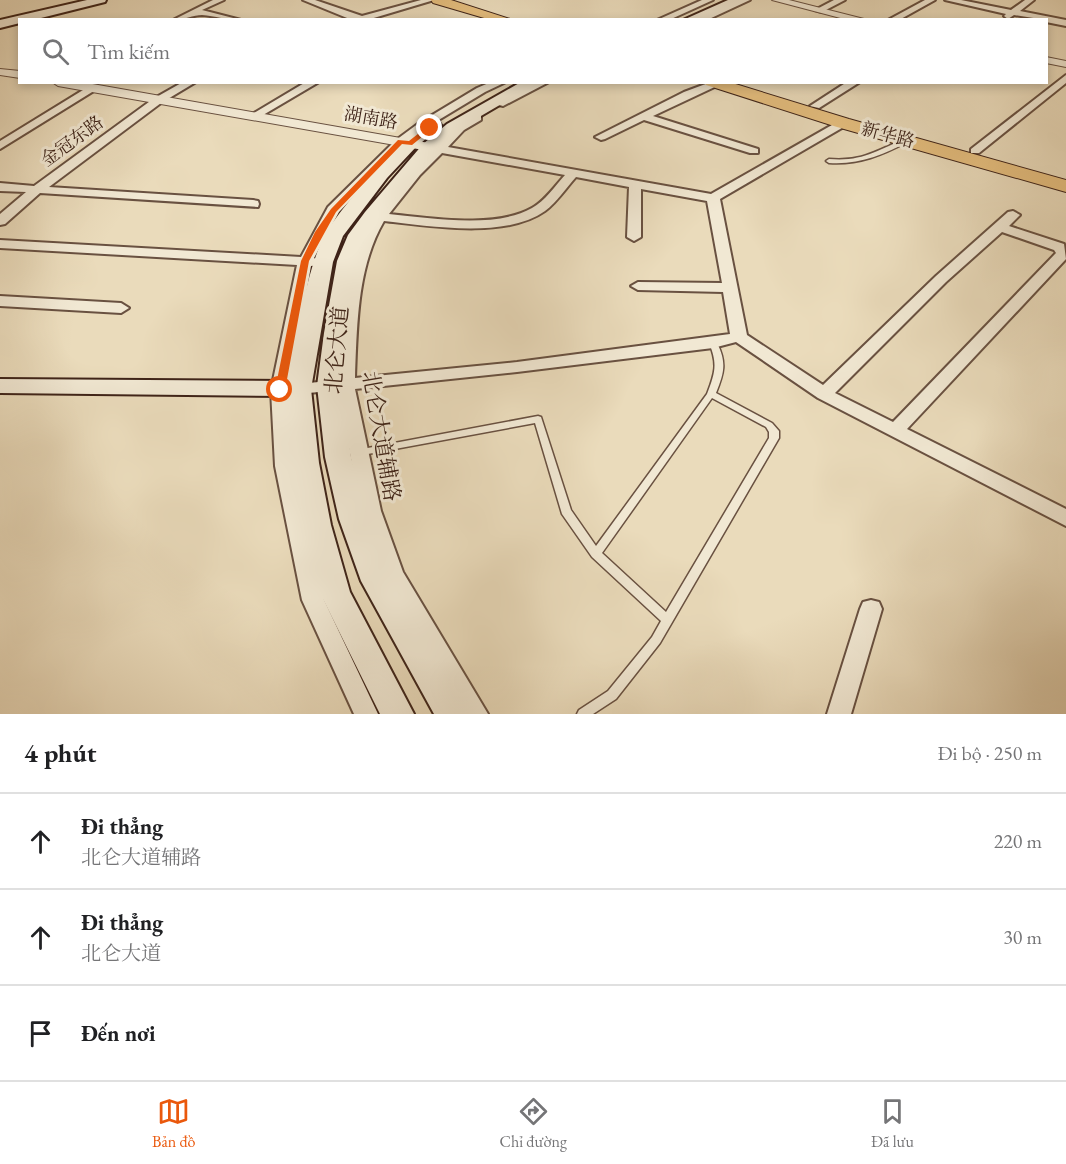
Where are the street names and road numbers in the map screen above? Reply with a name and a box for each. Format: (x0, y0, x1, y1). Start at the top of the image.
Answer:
street label: 湖南路 (343, 101, 400, 134)
street label: 金冠东路 (36, 110, 108, 171)
street label: 新华路 (859, 116, 917, 153)
street label: 北仑大道 (318, 305, 355, 395)
street label: 北仑大道辅路 (356, 369, 407, 504)

